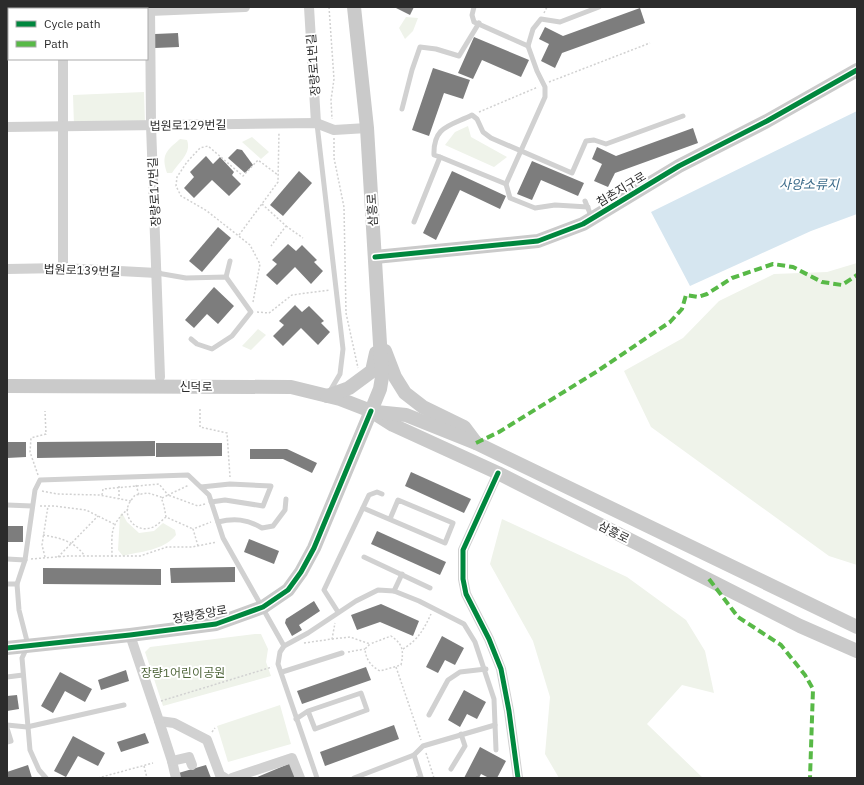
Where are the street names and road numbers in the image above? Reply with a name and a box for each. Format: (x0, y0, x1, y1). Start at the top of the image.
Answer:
street label: 장량로1번길 (303, 33, 323, 97)
street label: 법원로129번길 (149, 117, 227, 133)
street label: 장량로17번길 (145, 157, 163, 227)
street label: 침촌지구로 (593, 168, 649, 210)
street label: 삼흥로 (364, 193, 380, 227)
street label: 법원로139번길 (43, 261, 121, 279)
street label: 신덕로 (179, 379, 213, 394)
street label: 삼흥로 (596, 518, 632, 546)
street label: 장량중앙로 (172, 602, 228, 626)

